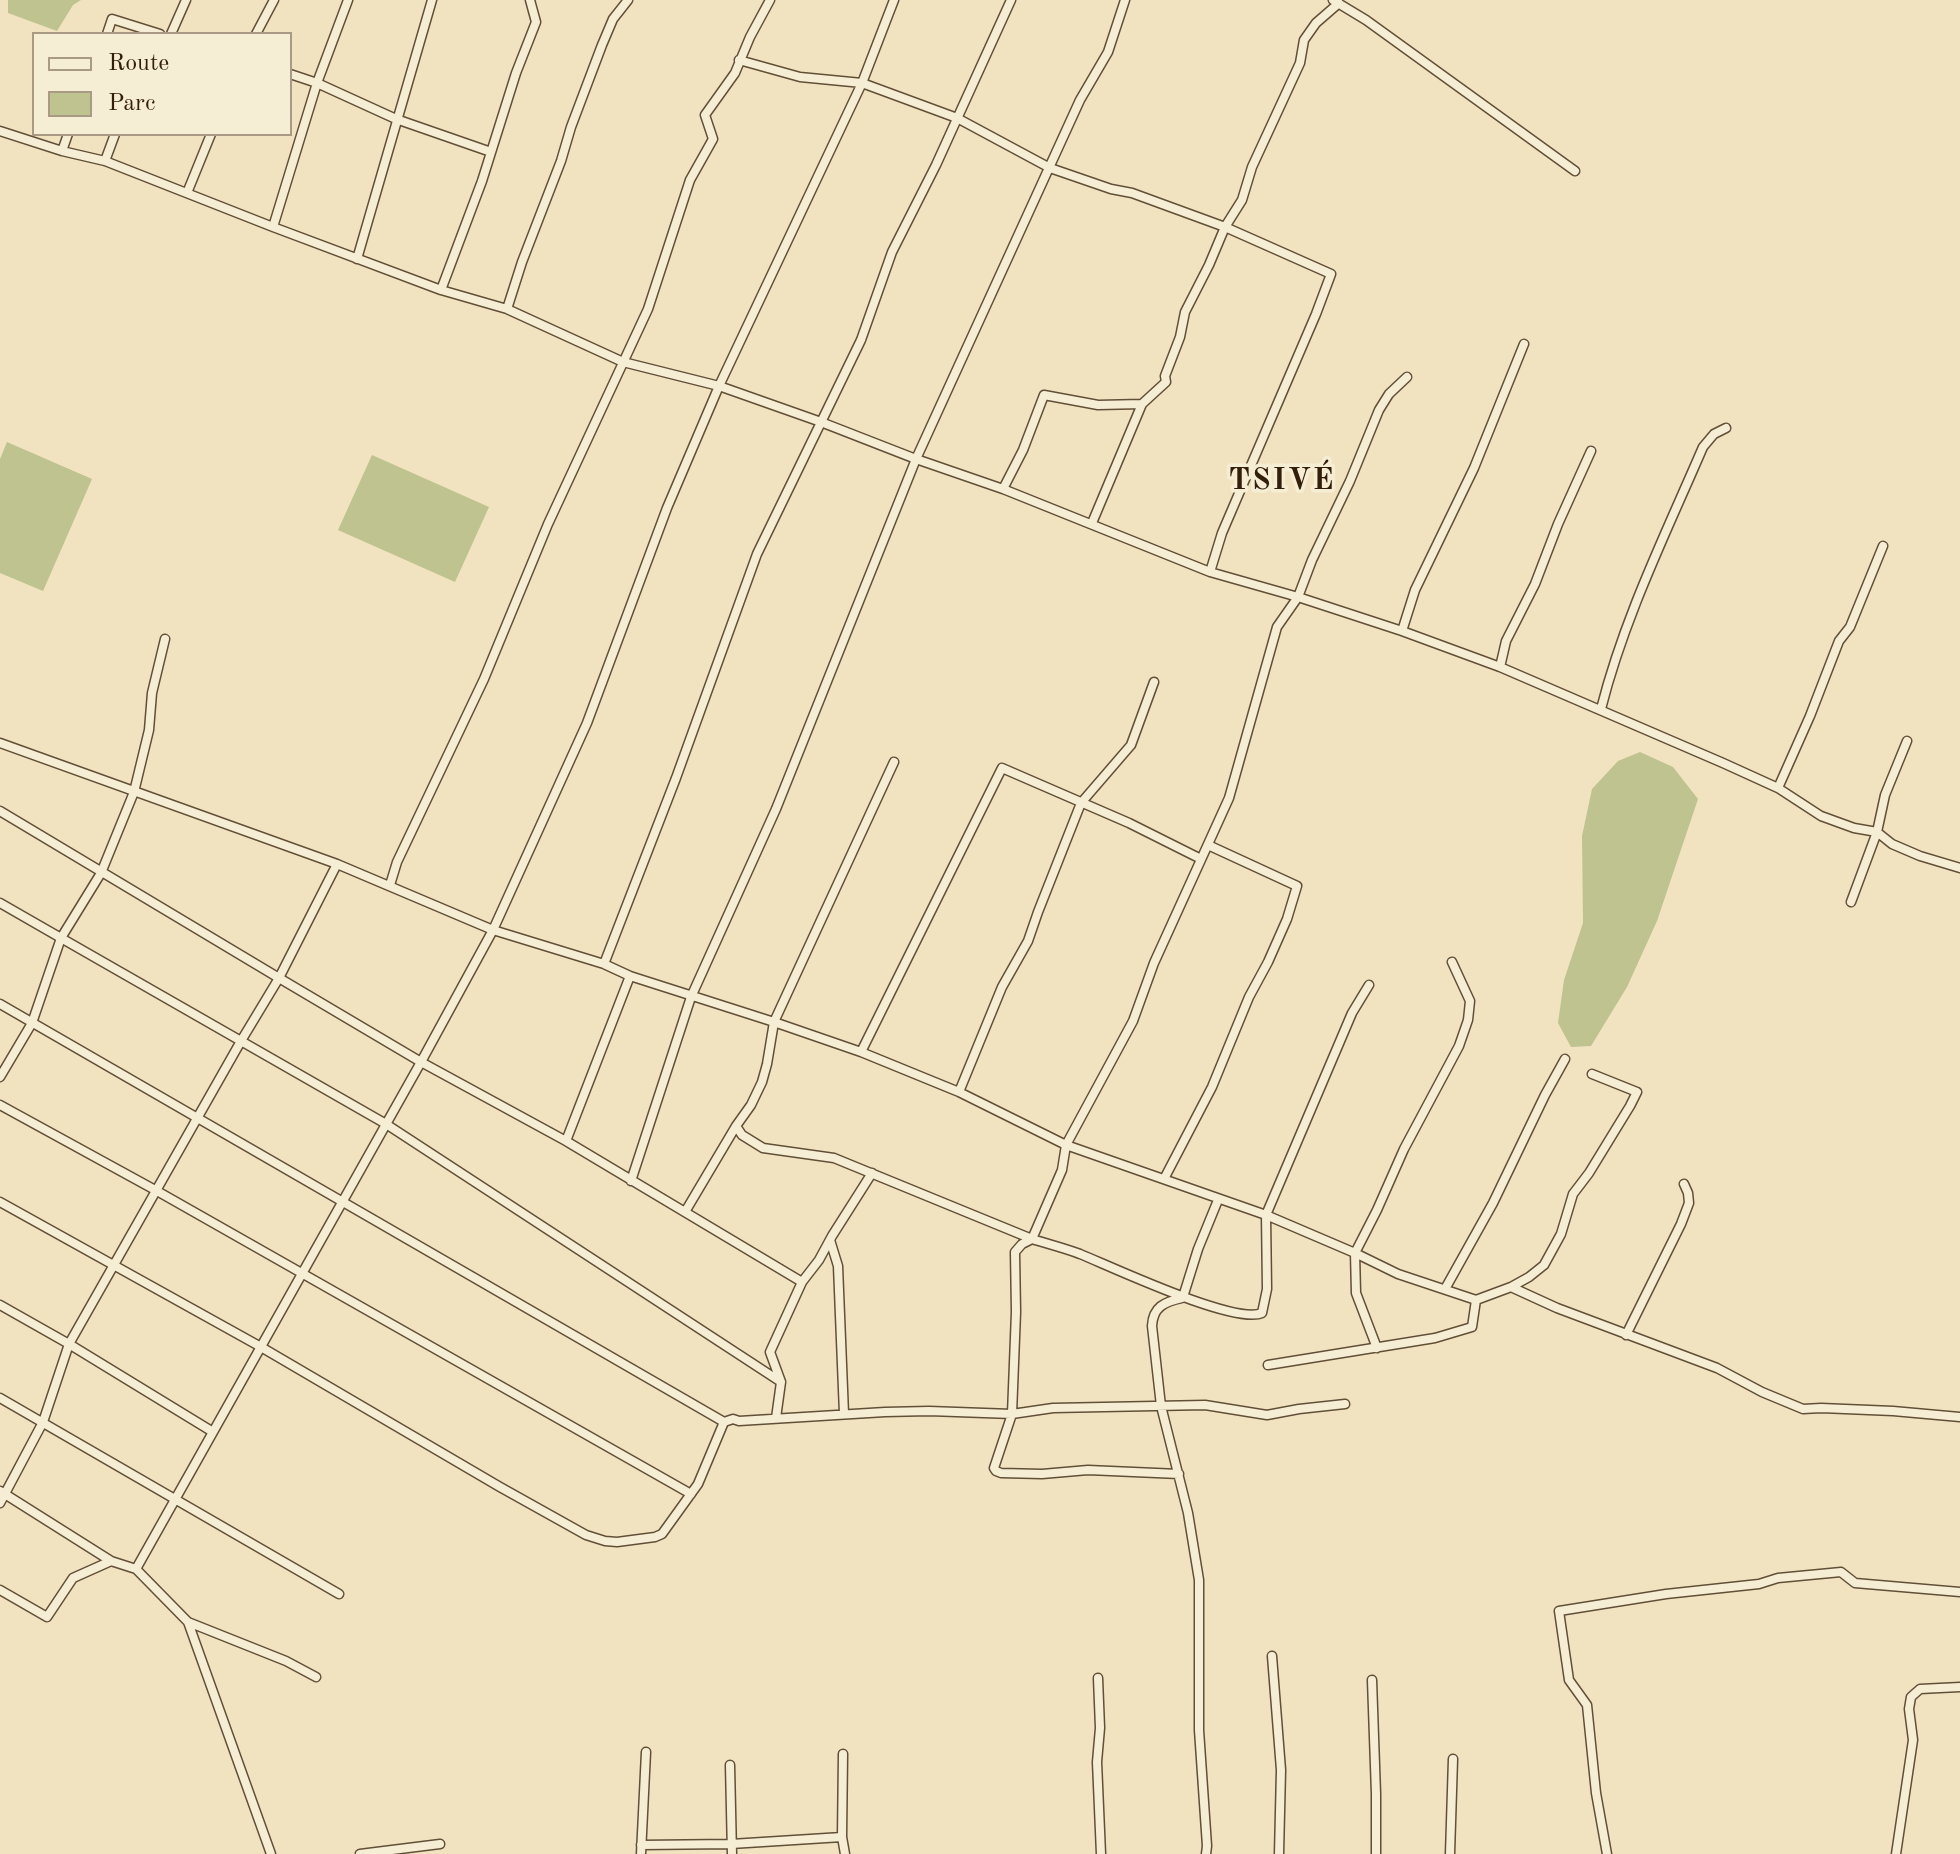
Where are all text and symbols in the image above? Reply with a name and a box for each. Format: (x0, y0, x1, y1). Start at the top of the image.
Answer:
legend (32, 32, 292, 136)
text: Route (108, 52, 169, 76)
text: Parc (108, 92, 155, 116)
district label: TSIVÉ (1228, 463, 1336, 499)

